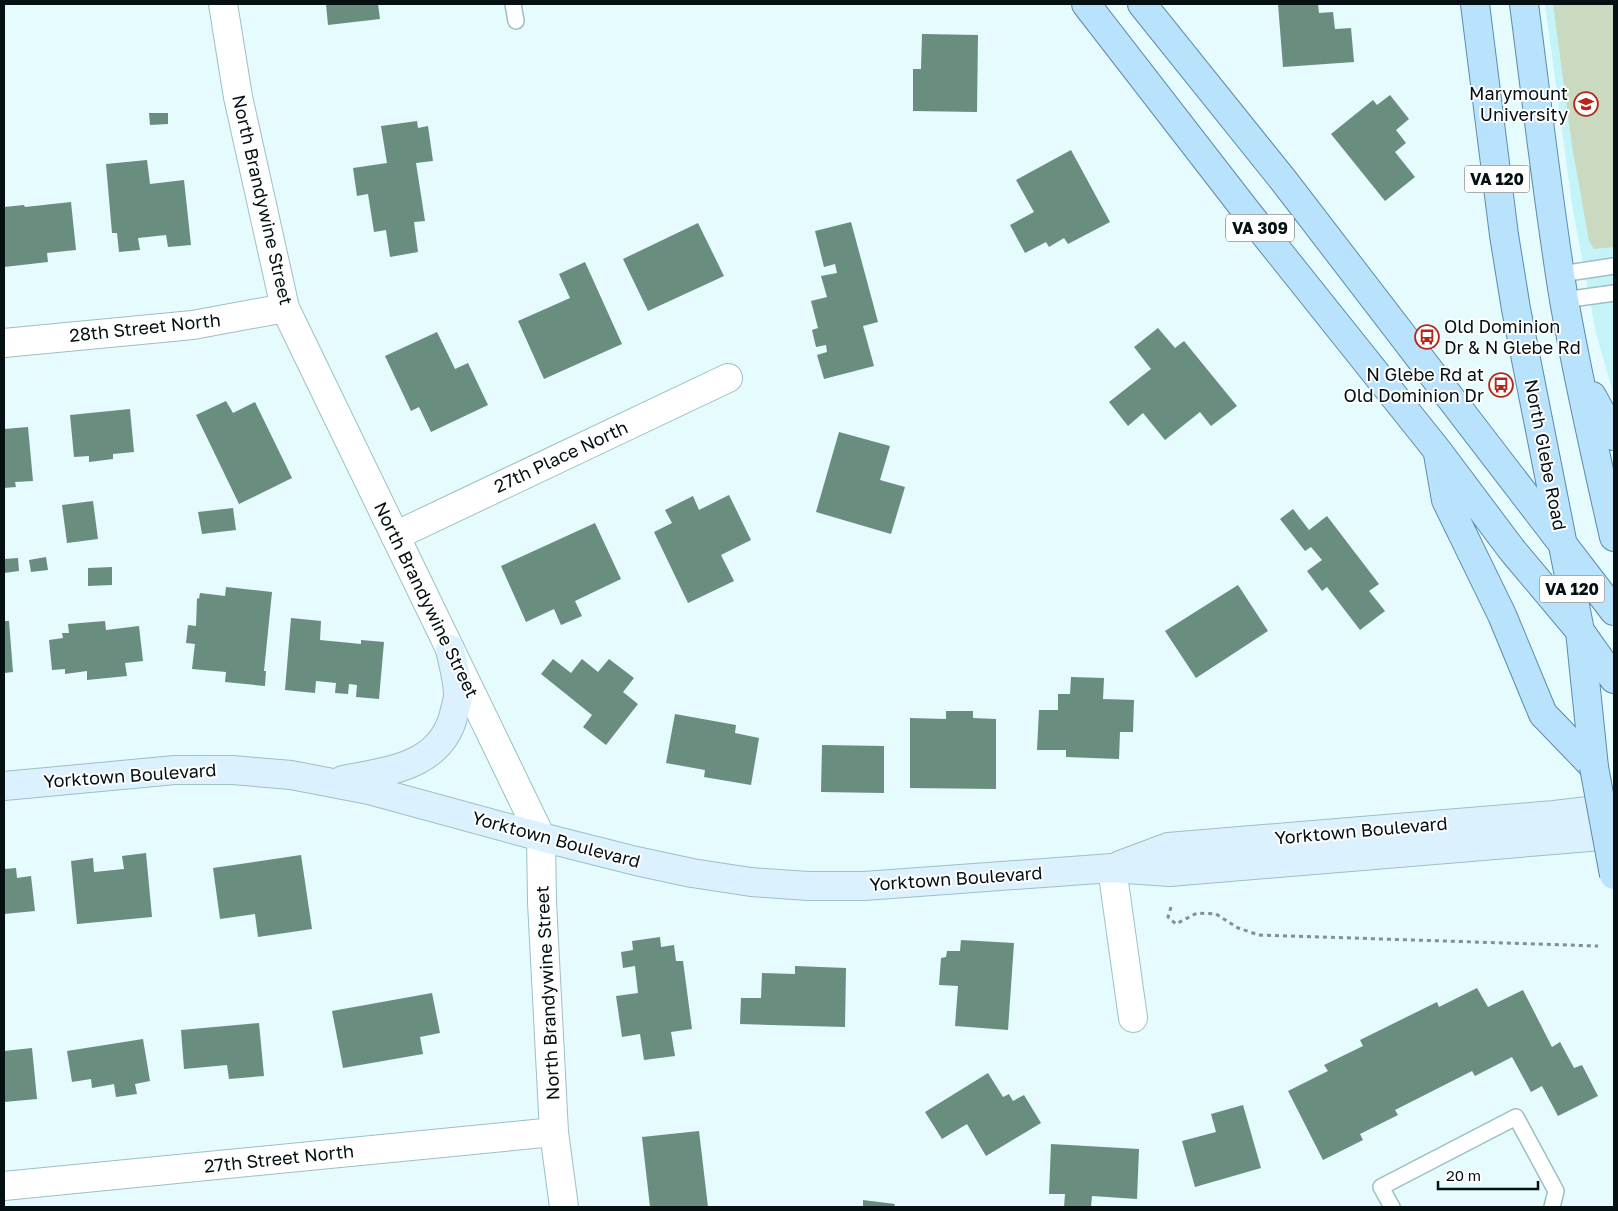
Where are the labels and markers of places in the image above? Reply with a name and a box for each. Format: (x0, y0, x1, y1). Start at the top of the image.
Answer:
place label: Marymount University (1469, 82, 1568, 125)
school or university icon: Marymount University (1573, 91, 1599, 117)
place label: Old Dominion Dr & N Glebe Rd (1444, 315, 1581, 358)
bus stop icon: Old Dominion Dr & N Glebe Rd (1414, 324, 1440, 350)
place label: N Glebe Rd at Old Dominion Dr (1343, 363, 1484, 406)
bus stop icon: N Glebe Rd at Old Dominion Dr (1488, 372, 1514, 398)

